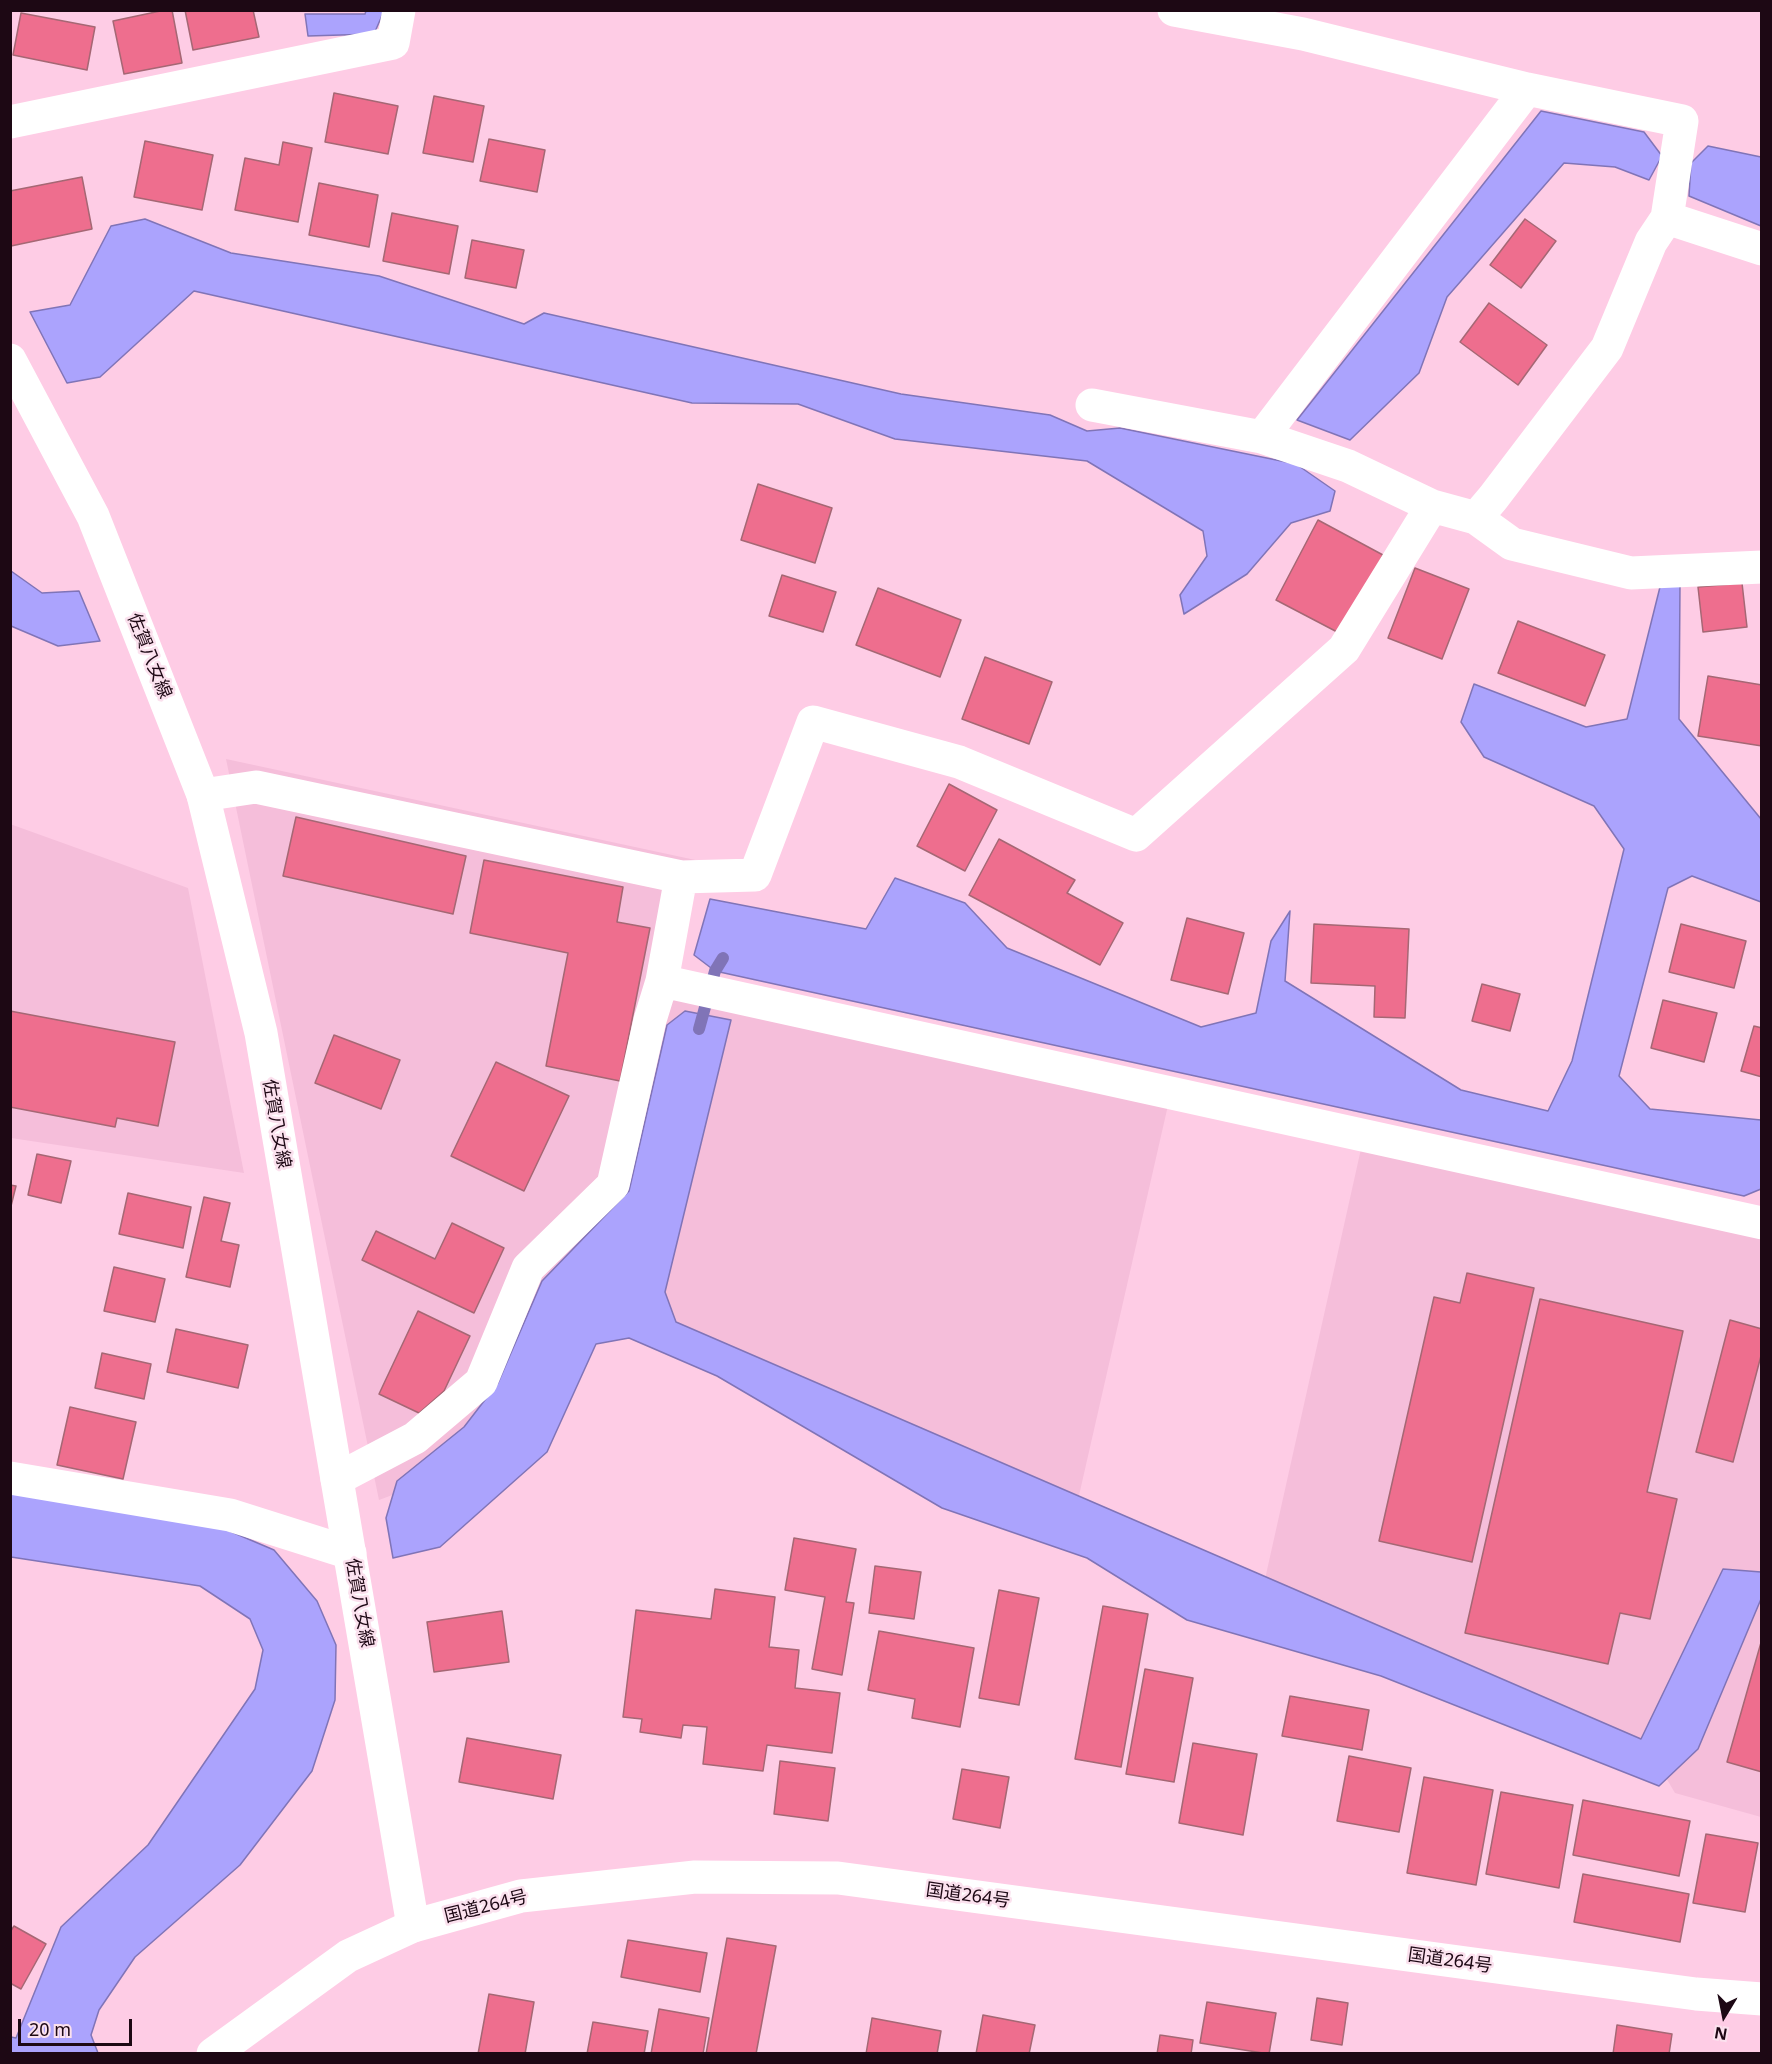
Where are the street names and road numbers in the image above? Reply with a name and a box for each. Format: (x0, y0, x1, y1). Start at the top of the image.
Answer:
street label: 佐賀八女線 (122, 610, 176, 702)
street label: 佐賀八女線 (258, 1078, 294, 1170)
street label: 佐賀八女線 (341, 1557, 377, 1649)
street label: 国道264号 (924, 1879, 1012, 1913)
street label: 国道264号 (442, 1886, 530, 1928)
street label: 国道264号 (1406, 1944, 1494, 1978)

